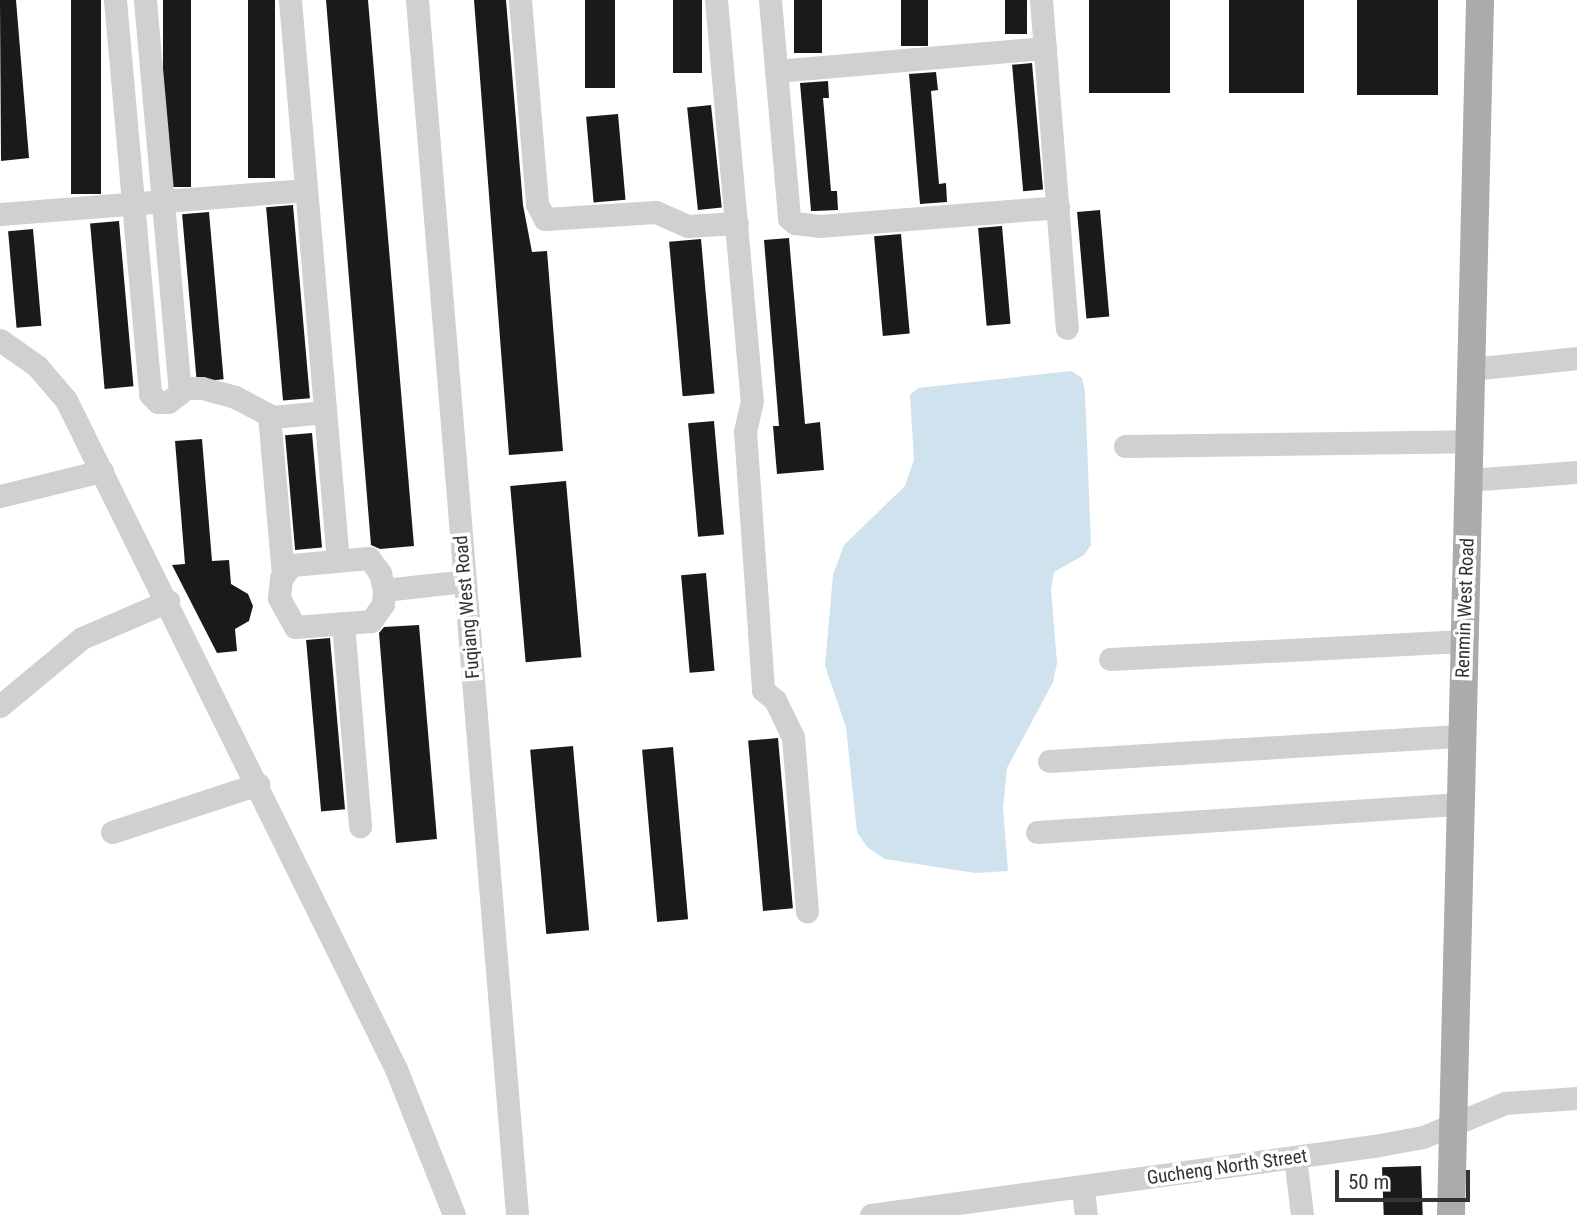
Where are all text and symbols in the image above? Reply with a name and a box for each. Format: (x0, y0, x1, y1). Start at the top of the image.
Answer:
street label: Fuqiang West Road (449, 534, 485, 680)
street label: Renmin West Road (1451, 537, 1479, 679)
street label: Gucheng North Street (1145, 1144, 1309, 1190)
scale bar (1339, 1156, 1474, 1200)
text: 50 m (1348, 1170, 1389, 1194)

